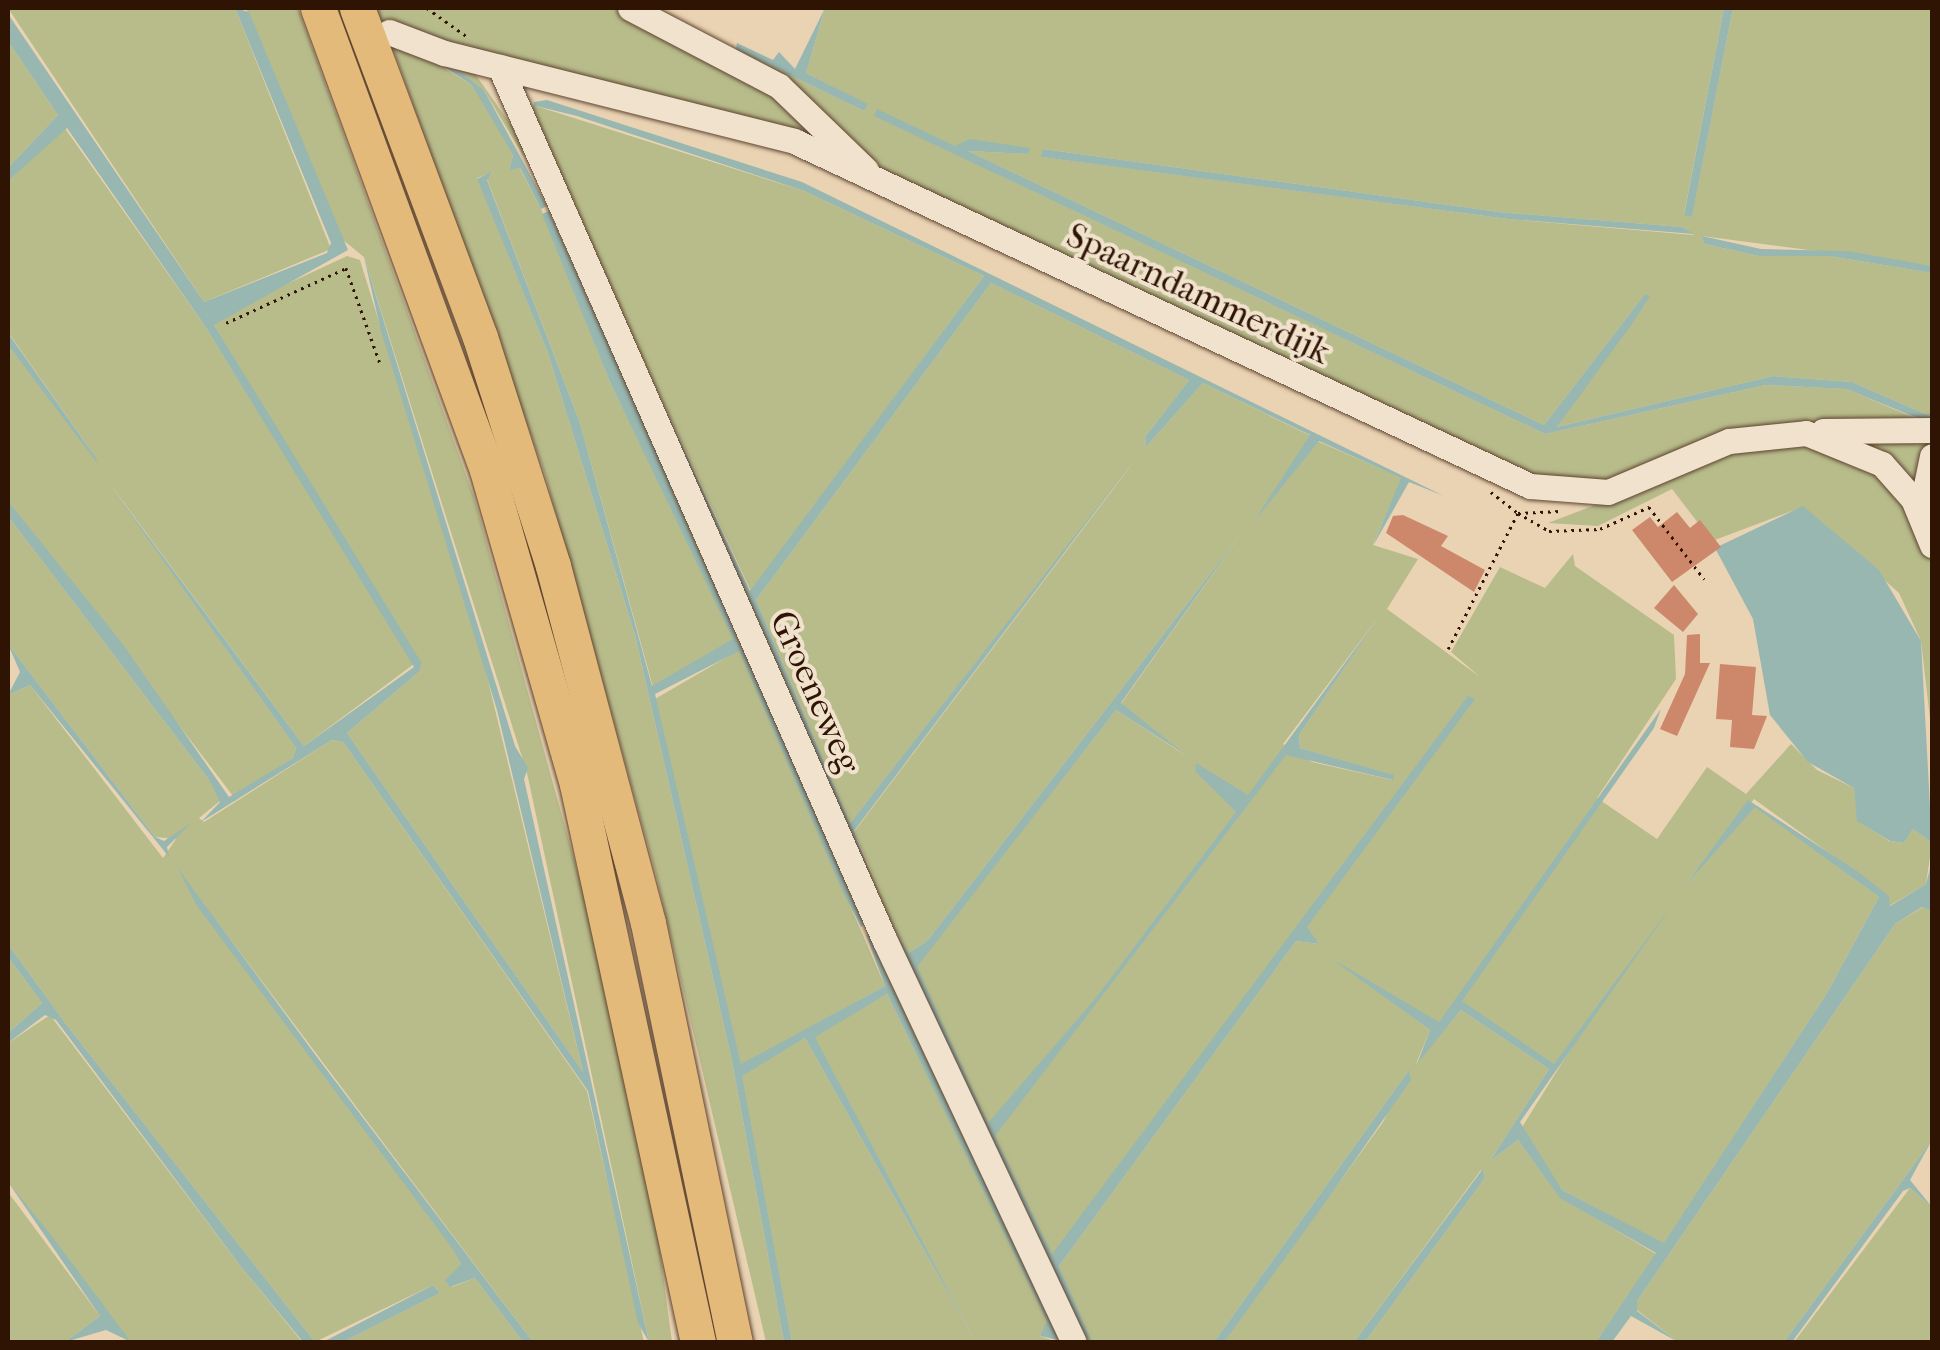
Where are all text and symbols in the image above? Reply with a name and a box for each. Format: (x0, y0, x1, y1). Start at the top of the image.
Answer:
street label: Spaarndammerdijk (1060, 215, 1336, 373)
street label: Groeneweg (761, 604, 869, 780)

